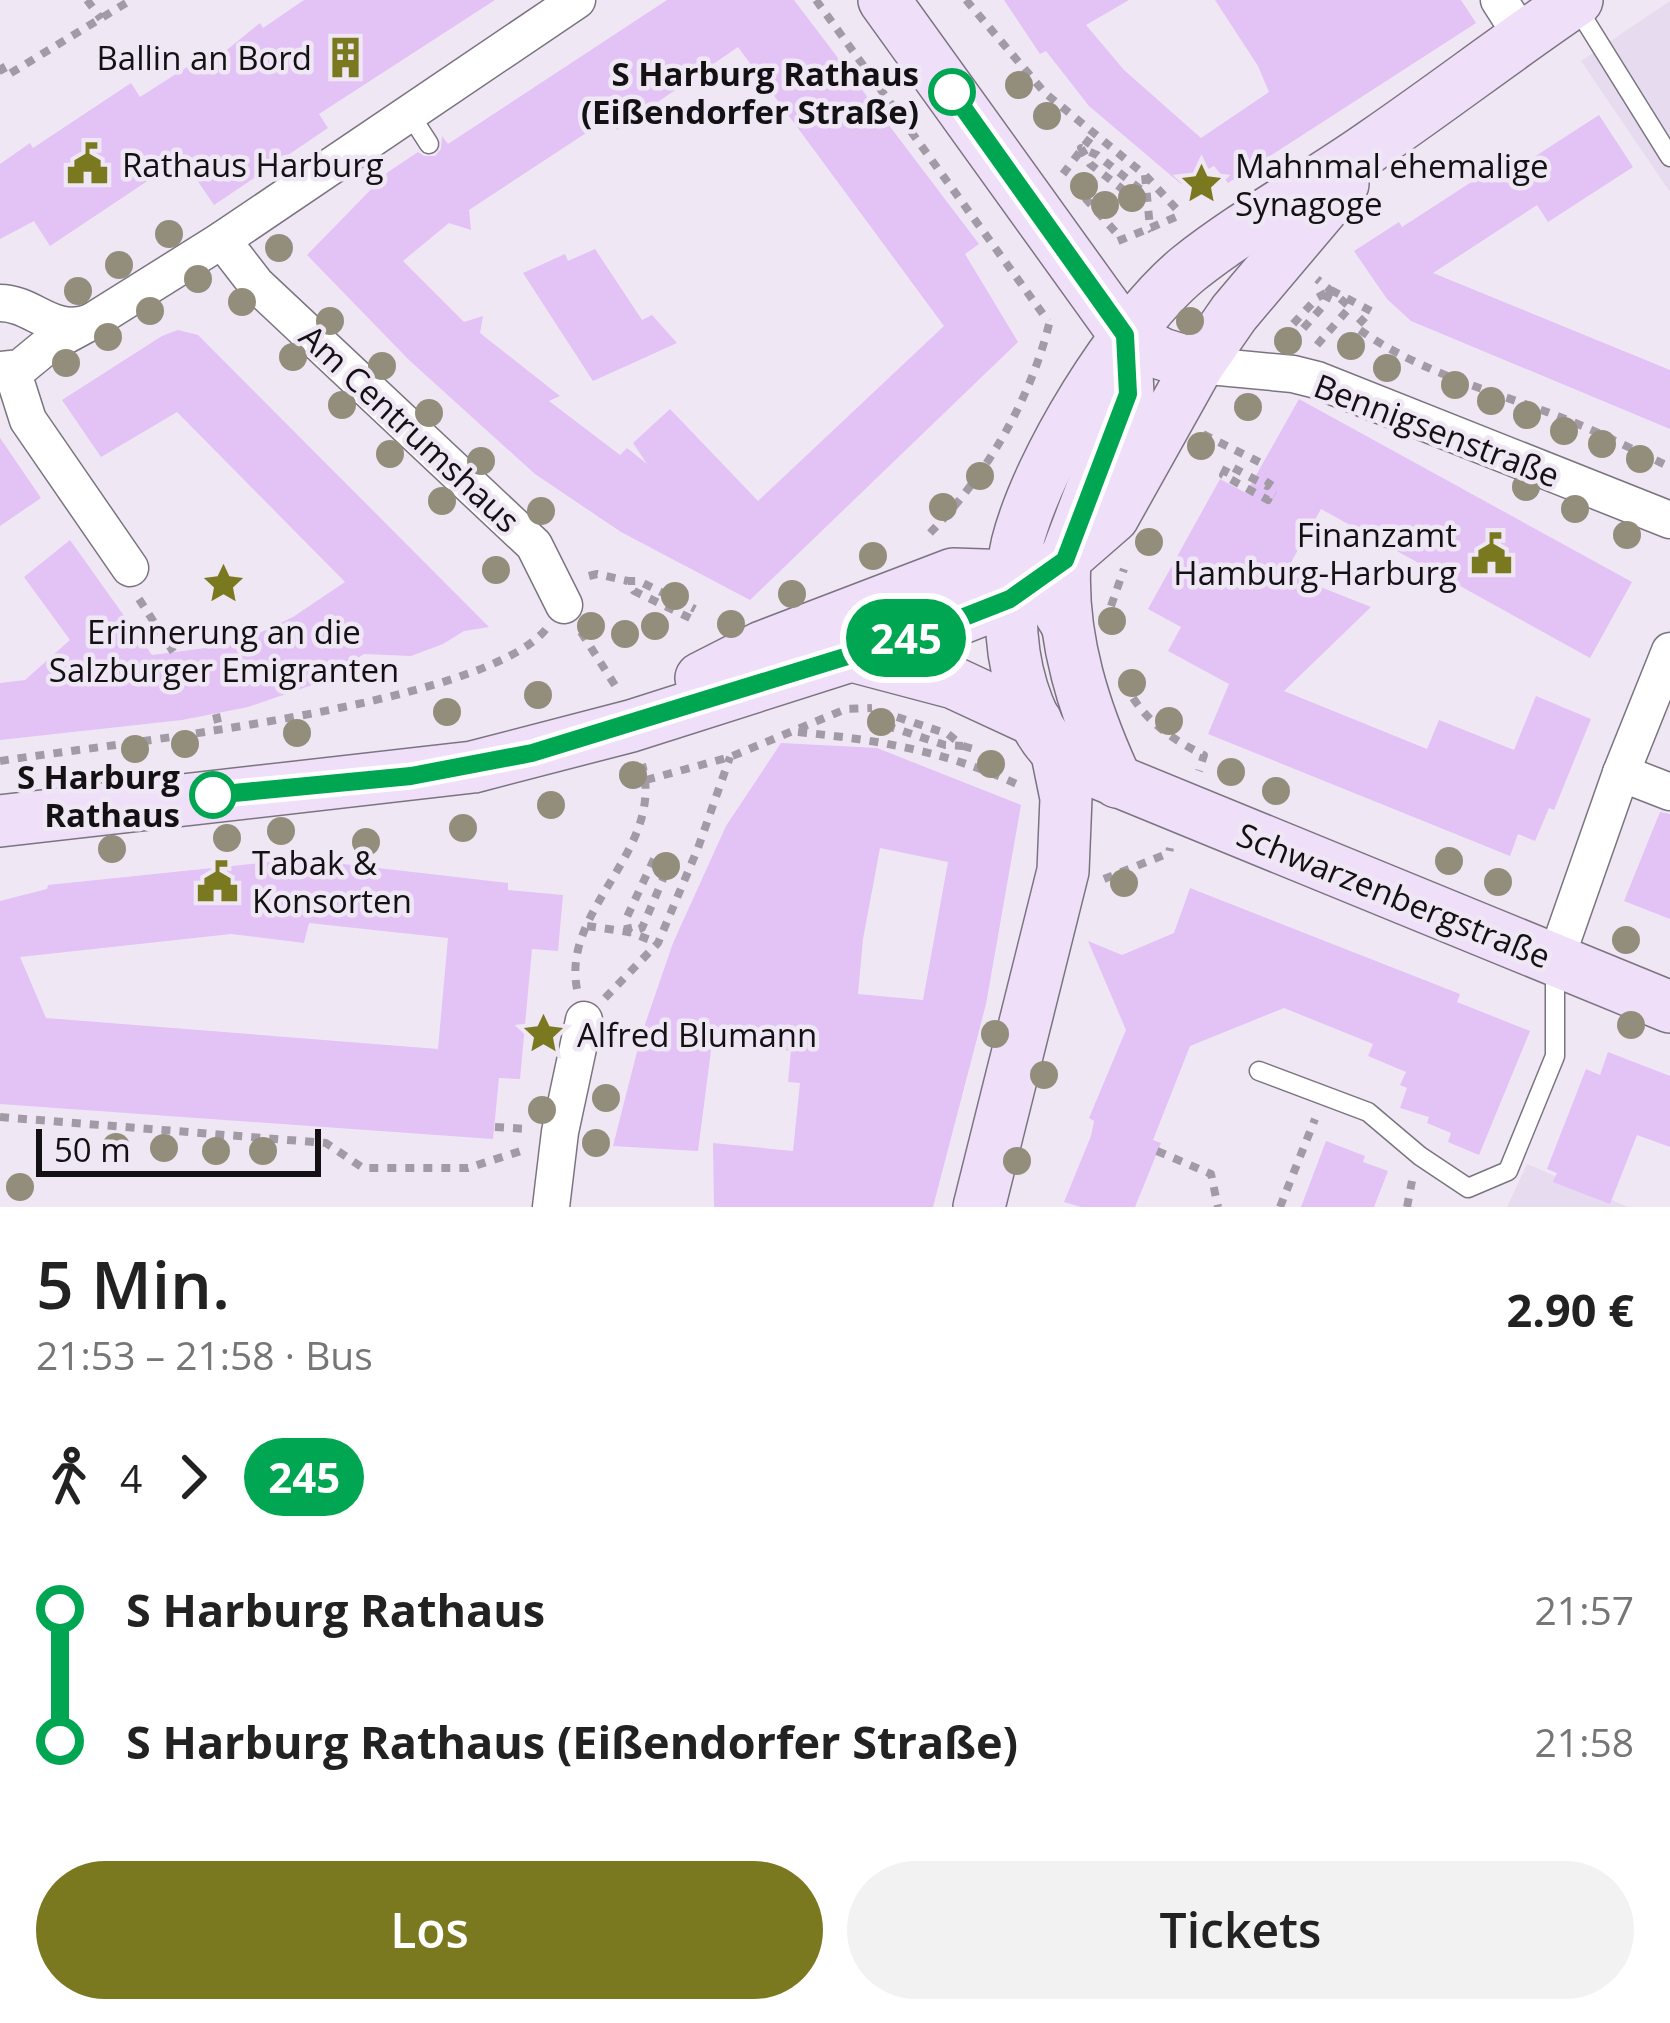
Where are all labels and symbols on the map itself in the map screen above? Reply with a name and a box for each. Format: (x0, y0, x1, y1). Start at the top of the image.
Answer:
building icon: Ballin an Bord (323, 34, 369, 80)
place label: Ballin an Bord (97, 35, 312, 80)
place label: S Harburg Rathaus (Eißendorfer Straße) (581, 51, 919, 134)
marker: S Harburg Rathaus (Eißendorfer Straße) (930, 70, 974, 114)
public building icon: Rathaus Harburg (65, 141, 111, 187)
place label: Rathaus Harburg (122, 142, 384, 187)
place label: Mahnmal ehemalige Synagoge (1235, 143, 1549, 226)
place icon: Mahnmal ehemalige Synagoge (1178, 161, 1224, 207)
street label: Am Centrumshaus (290, 314, 530, 542)
street label: Bennigsenstraße (1308, 363, 1566, 497)
place label: Finanzamt Hamburg-Harburg (1173, 512, 1457, 595)
public building icon: Finanzamt Hamburg-Harburg (1468, 530, 1514, 576)
place icon: Erinnerung an die Salzburger Emigranten (201, 560, 247, 606)
line badge: 245 (837, 599, 975, 677)
place label: Erinnerung an die Salzburger Emigranten (49, 609, 399, 692)
place label: S Harburg Rathaus (17, 754, 180, 837)
marker: S Harburg Rathaus (191, 773, 235, 817)
street label: Schwarzenbergstraße (1231, 812, 1557, 978)
place label: Tabak & Konsorten (252, 840, 412, 923)
public building icon: Tabak & Konsorten (195, 858, 241, 904)
place icon: Alfred Blumann (520, 1011, 566, 1057)
place label: Alfred Blumann (577, 1012, 817, 1057)
scale bar (36, 1123, 321, 1176)

